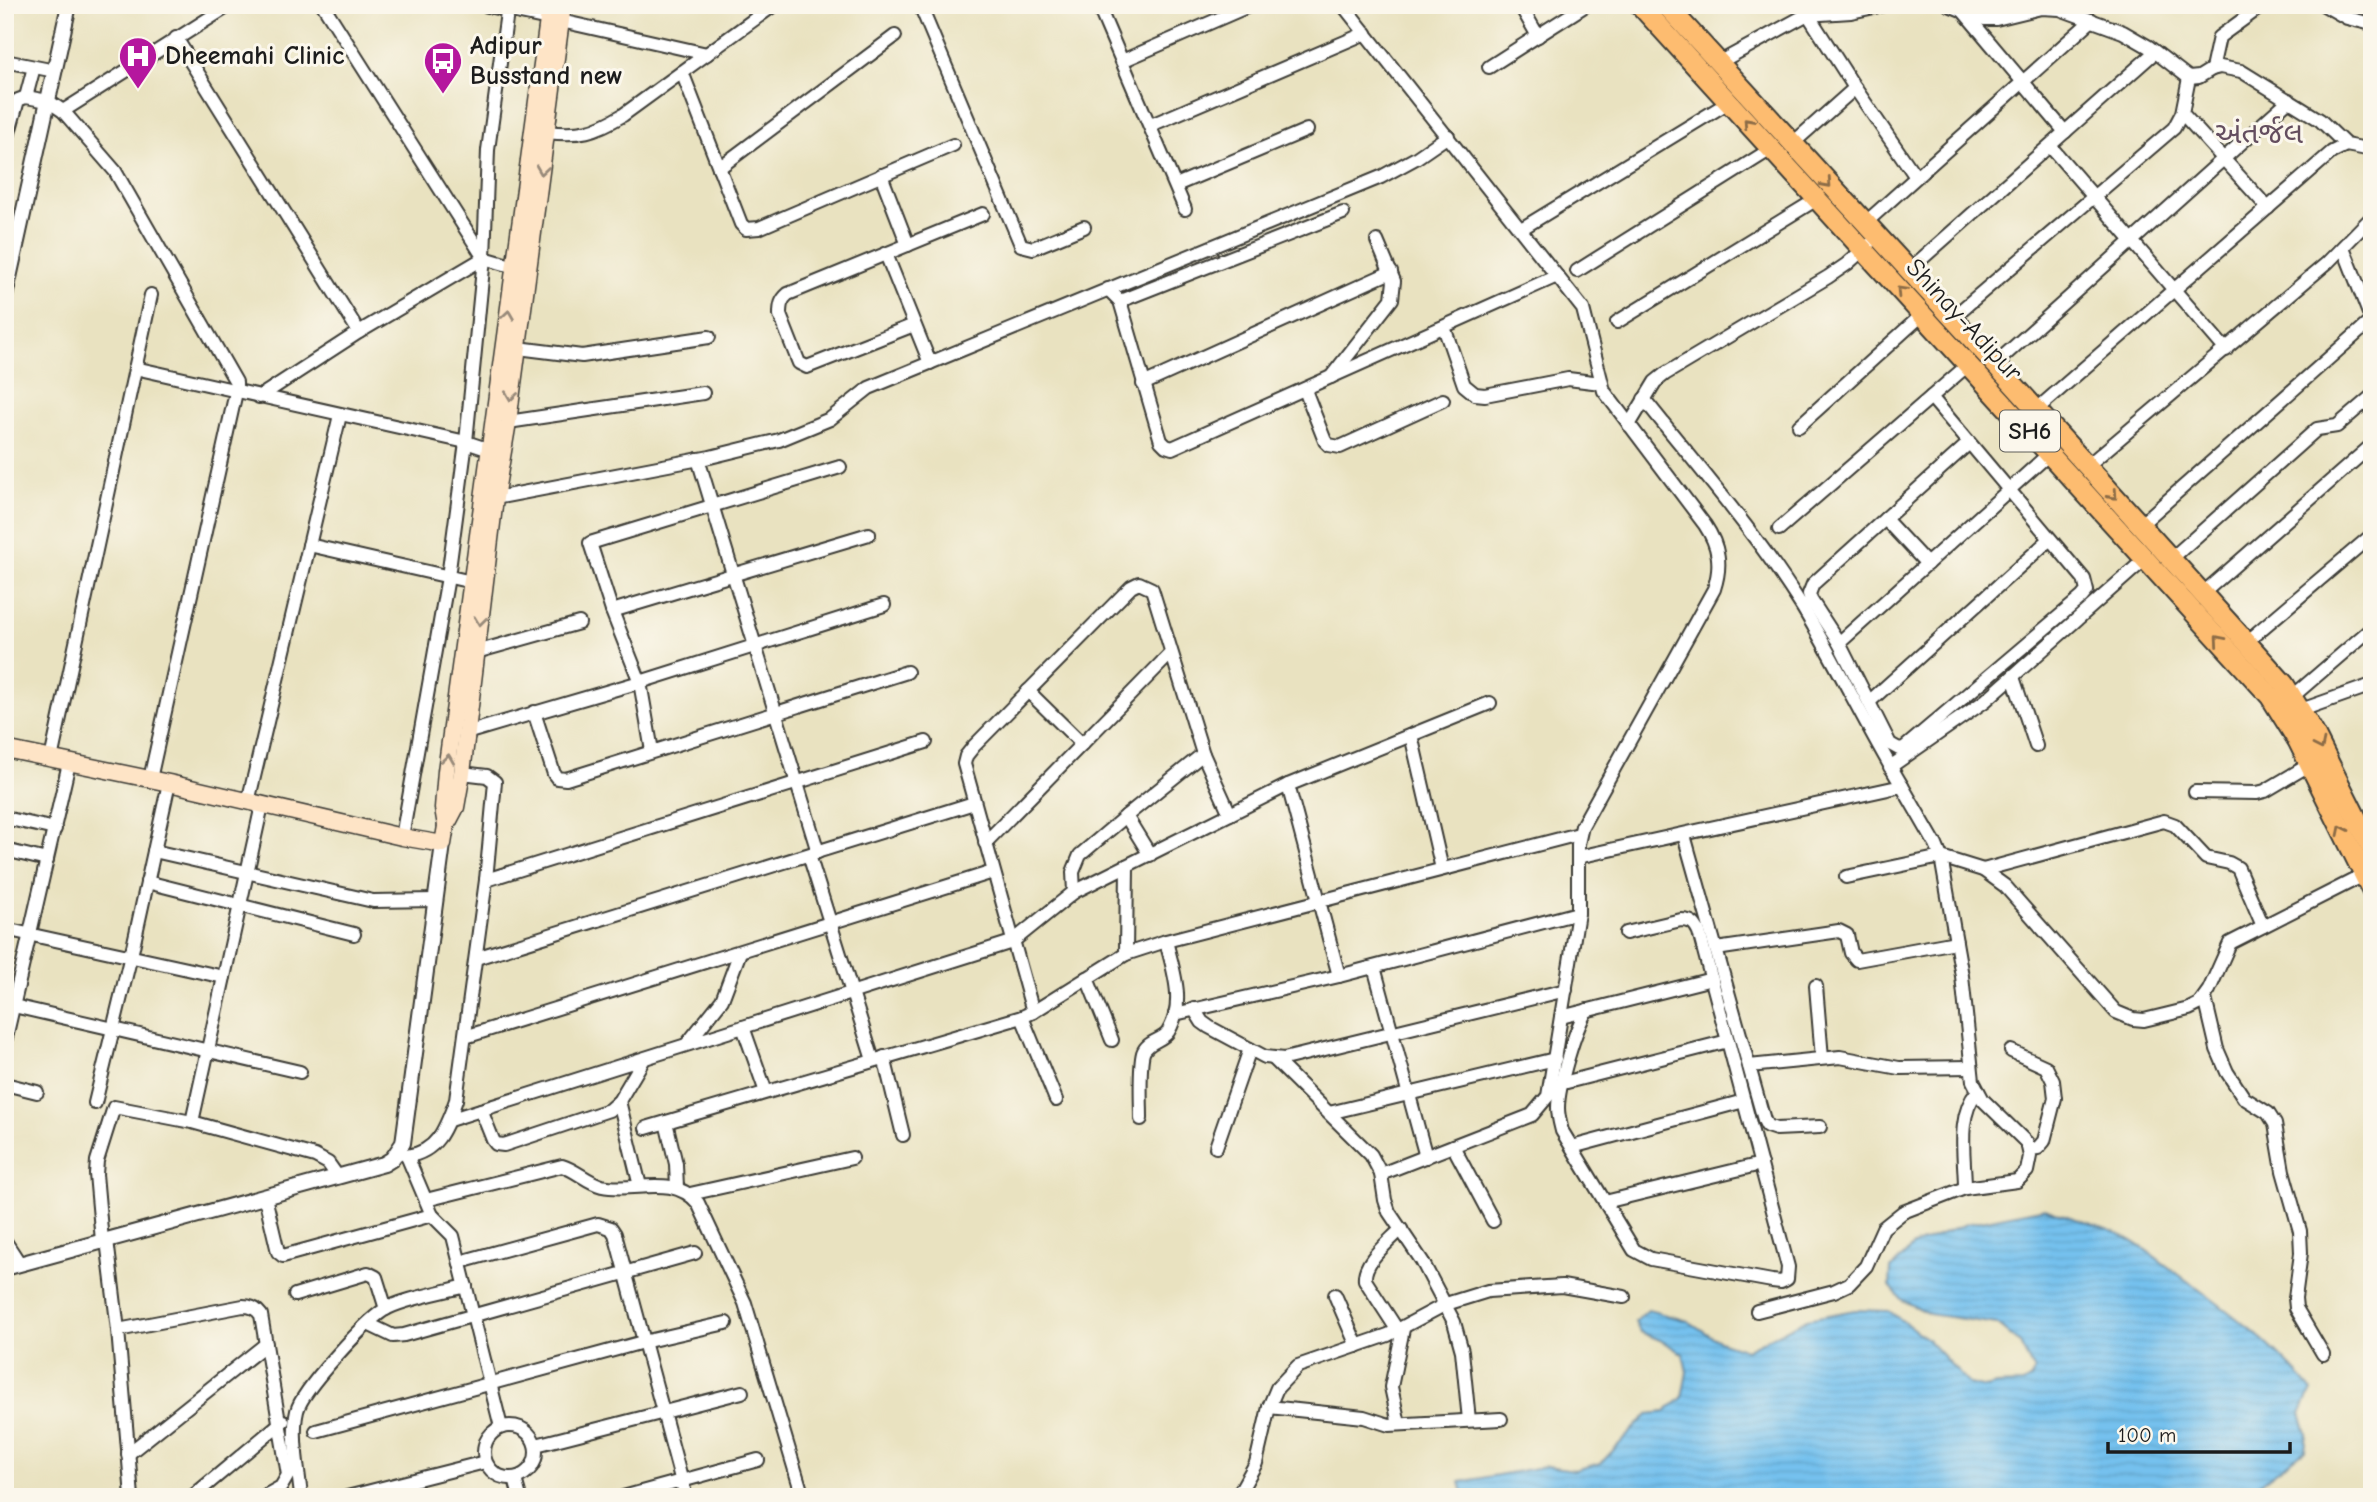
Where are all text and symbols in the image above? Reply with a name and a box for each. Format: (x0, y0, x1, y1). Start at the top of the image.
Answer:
place label: Adipur Busstand new (470, 31, 623, 91)
hospital icon: Dheemahi Clinic (117, 35, 159, 90)
bus stop icon: Adipur Busstand new (422, 40, 464, 95)
place label: Dheemahi Clinic (165, 41, 344, 71)
district label: અંતર્જલ (2215, 116, 2303, 151)
one-way arrow (1743, 118, 1756, 131)
one-way arrow (534, 164, 549, 176)
one-way arrow (1819, 175, 1831, 188)
street label: Shinay-Adipur (1900, 253, 2029, 388)
one-way arrow (1897, 286, 1909, 299)
one-way arrow (500, 309, 515, 321)
one-way arrow (504, 390, 519, 401)
road number: SH6 (2000, 410, 2060, 452)
one-way arrow (2105, 487, 2117, 500)
one-way arrow (473, 615, 488, 627)
one-way arrow (2214, 636, 2227, 649)
one-way arrow (2311, 738, 2325, 750)
one-way arrow (440, 753, 455, 765)
one-way arrow (2336, 825, 2350, 837)
scale bar (2108, 1411, 2290, 1455)
text: 100 m (2118, 1423, 2176, 1447)

